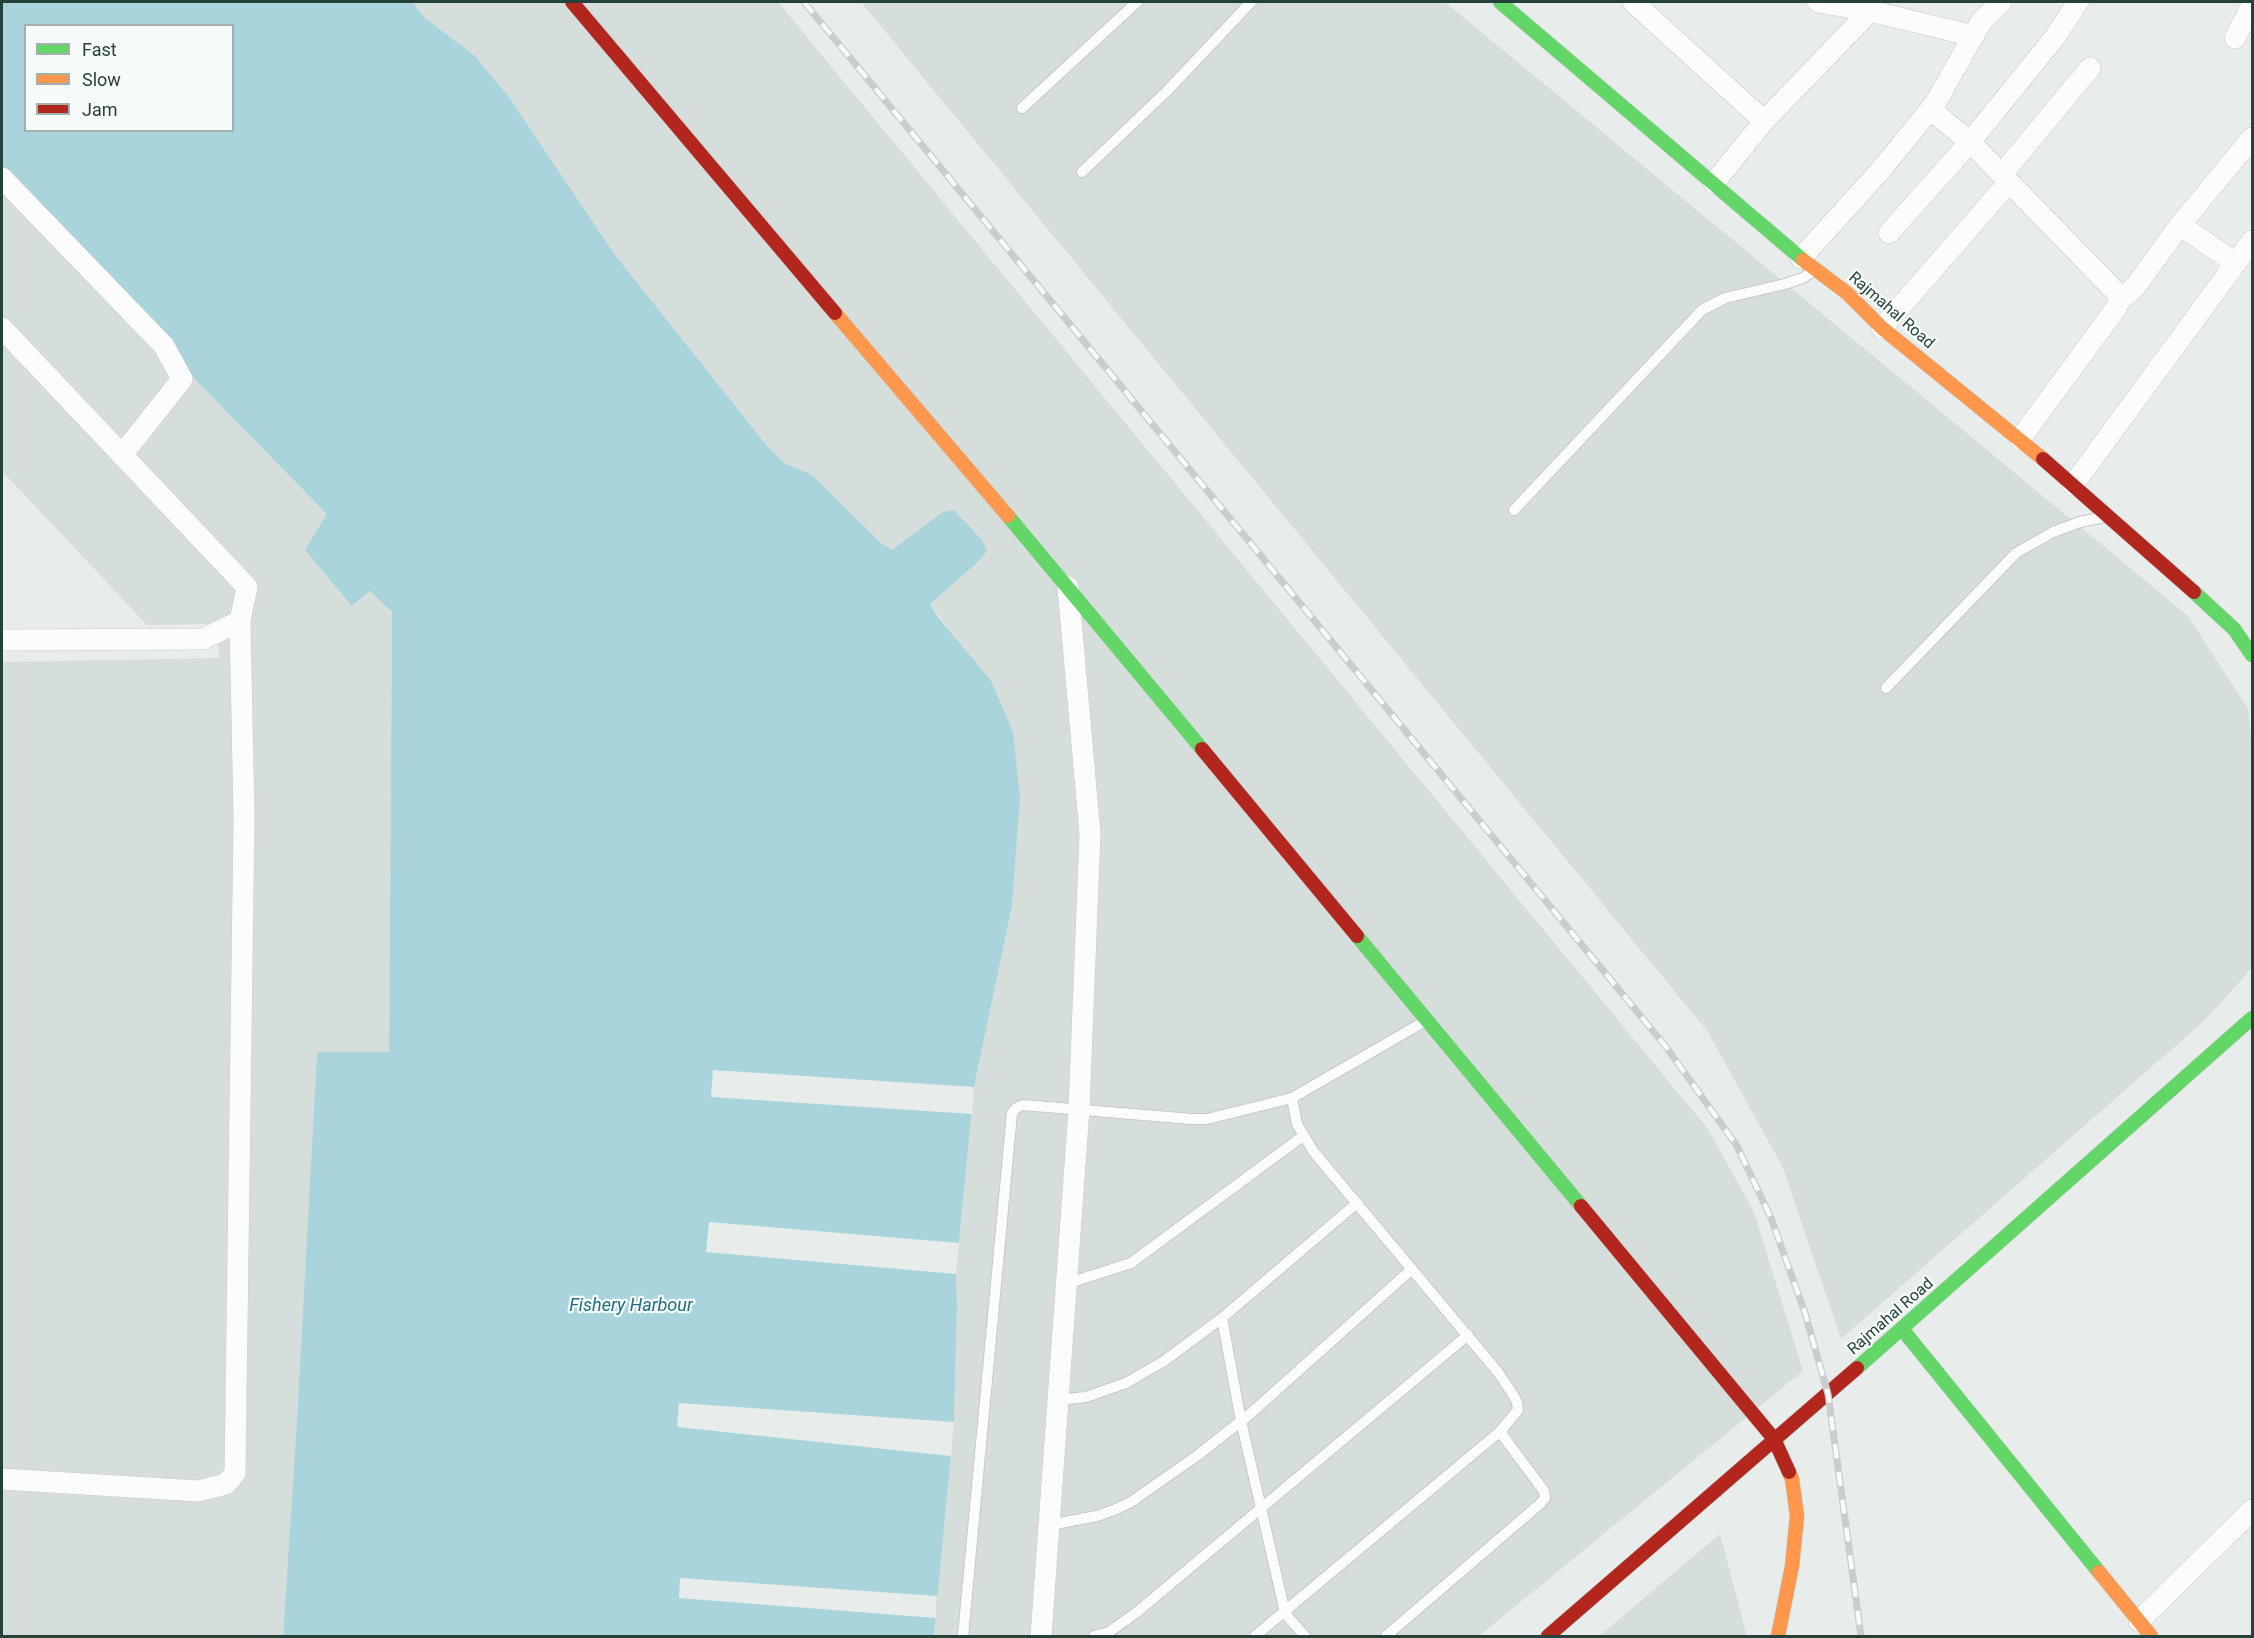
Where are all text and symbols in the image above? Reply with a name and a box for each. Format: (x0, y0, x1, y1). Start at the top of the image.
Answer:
legend (24, 24, 234, 132)
text: Fast (82, 39, 117, 60)
text: Slow (82, 69, 121, 90)
text: Jam (82, 99, 118, 120)
street label: Rajmahal Road (1844, 269, 1938, 353)
street label: Rajmahal Road (1844, 1275, 1938, 1359)
water label: Fishery Harbour (569, 1295, 693, 1317)

